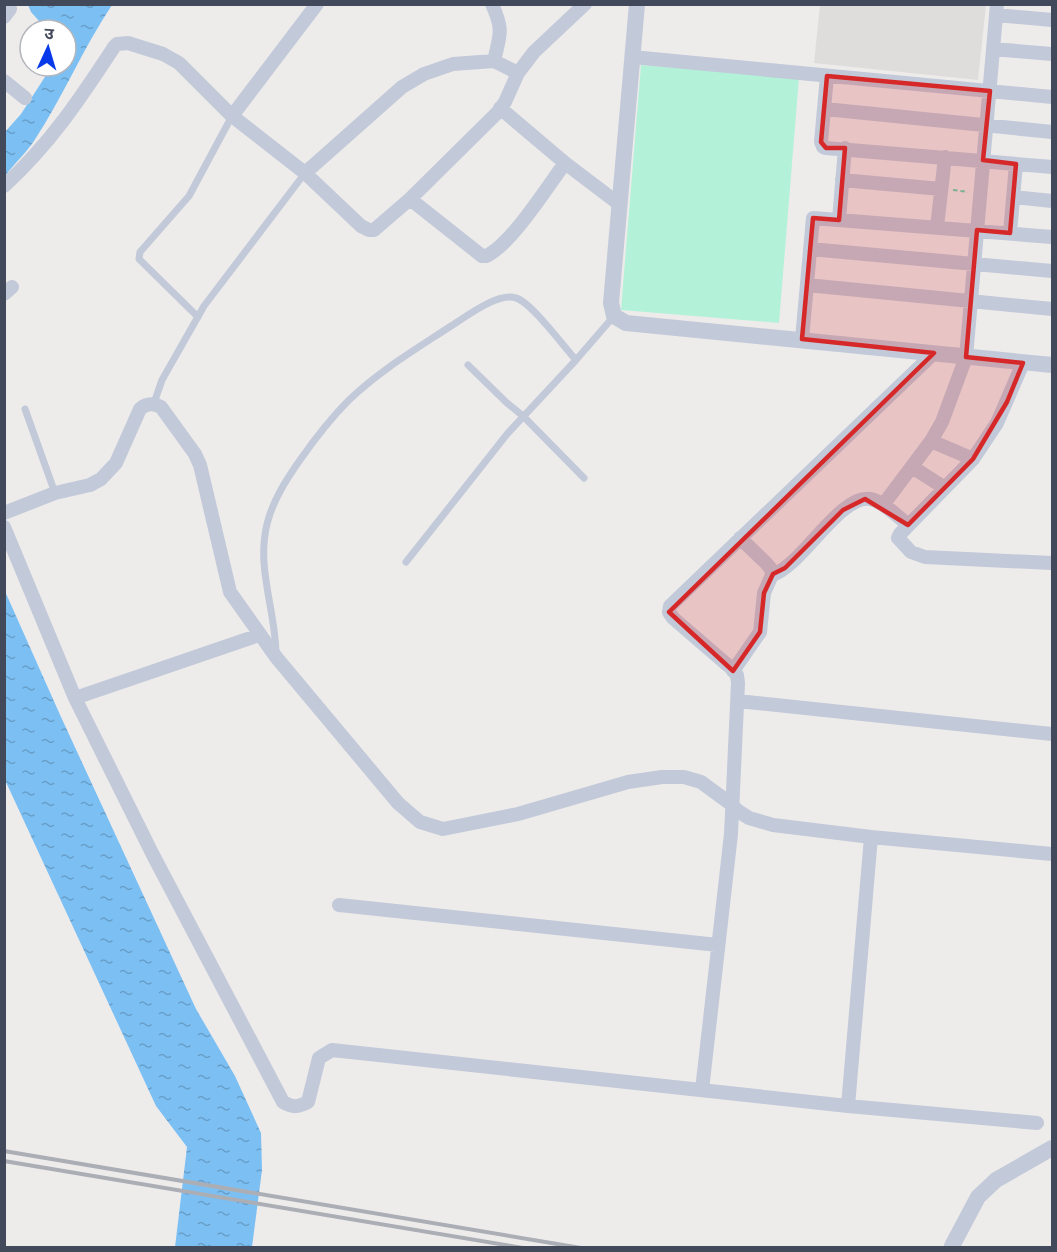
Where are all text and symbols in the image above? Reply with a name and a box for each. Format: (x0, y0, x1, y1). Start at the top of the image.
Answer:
north arrow (18, 18, 78, 78)
text: उ (44, 24, 55, 43)

